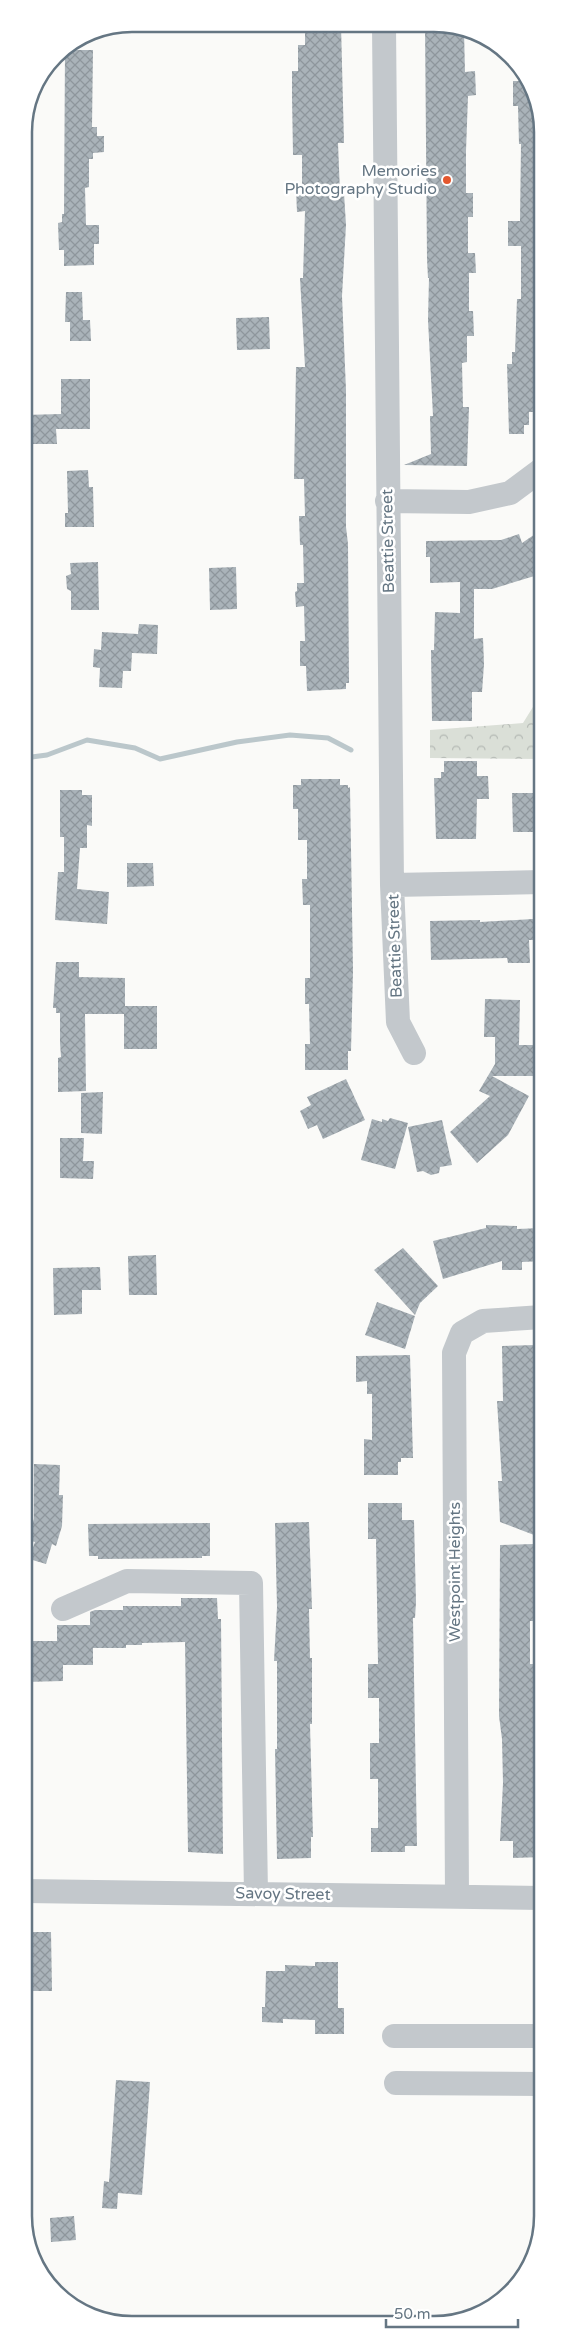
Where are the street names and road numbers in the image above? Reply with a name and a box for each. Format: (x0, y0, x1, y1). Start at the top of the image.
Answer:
street label: Beattie Street (377, 489, 399, 593)
street label: Beattie Street (383, 894, 407, 998)
street label: Westpoint Heights (445, 1502, 465, 1642)
street label: Savoy Street (235, 1883, 331, 1905)

